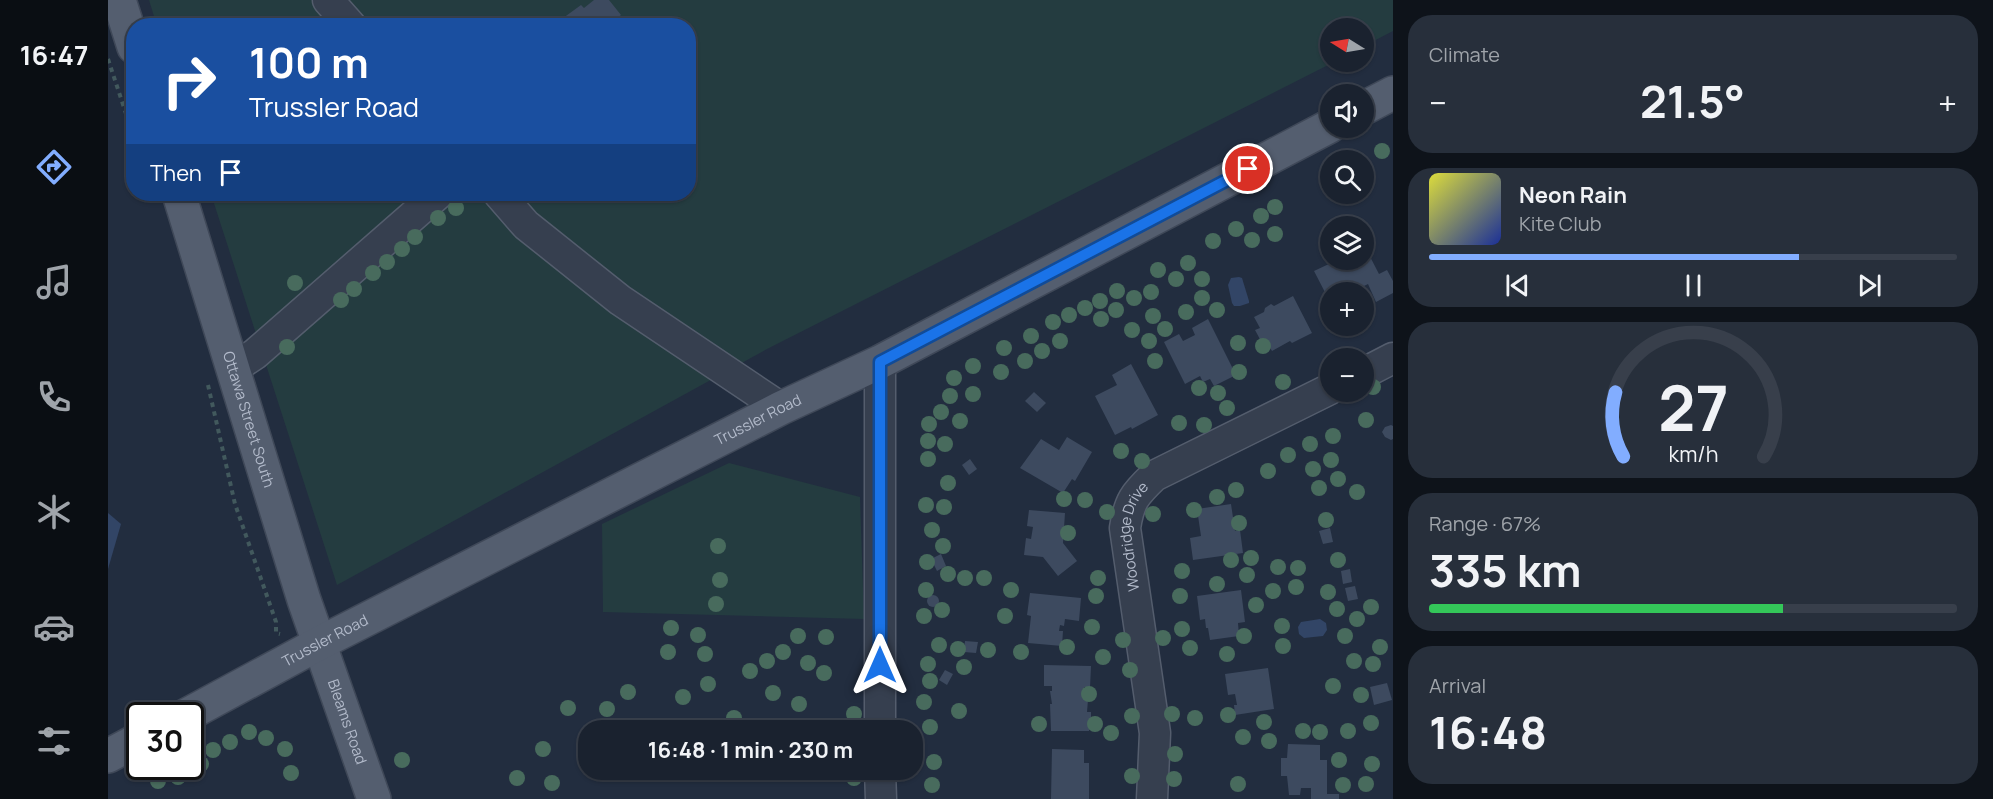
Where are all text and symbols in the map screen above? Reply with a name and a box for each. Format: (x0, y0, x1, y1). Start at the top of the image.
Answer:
north arrow (1320, 18, 1374, 72)
map controls (1320, 18, 1374, 402)
text: 100 m (249, 33, 369, 91)
text: 16:47 (20, 36, 88, 73)
text: Climate (1429, 41, 1500, 68)
icon: right (150, 42, 228, 120)
text: 21.5° (1640, 70, 1745, 132)
text: − (1429, 80, 1447, 125)
text: + (1938, 80, 1957, 125)
button: sound (1320, 84, 1374, 138)
text: Trussler Road (249, 88, 419, 125)
pin (1222, 143, 1273, 194)
icon: directions (33, 146, 75, 188)
button: search (1320, 150, 1374, 204)
icon: arrive (1231, 152, 1264, 185)
icon: arrive (214, 156, 247, 189)
text: Then (150, 158, 202, 188)
text: Neon Rain (1519, 180, 1627, 210)
text: Kite Club (1519, 210, 1602, 237)
button: layers (1320, 216, 1374, 270)
icon: music (33, 261, 75, 303)
icon: previous (1501, 269, 1534, 302)
icon: pause (1677, 269, 1710, 302)
icon: next (1853, 269, 1886, 302)
button: + (1320, 282, 1374, 336)
button: − (1320, 348, 1374, 402)
street label: Ottawa Street South (218, 349, 280, 490)
text: 27 (1658, 364, 1728, 450)
icon: phone (33, 376, 75, 418)
street label: Trussler Road (711, 389, 805, 450)
text: km/h (1668, 439, 1718, 468)
street label: Woodridge Drive (1114, 477, 1153, 593)
icon: climate (33, 491, 75, 533)
text: Range · 67% (1429, 510, 1541, 537)
text: 335 km (1429, 539, 1581, 601)
icon: car (33, 606, 75, 648)
street label: Trussler Road (278, 609, 372, 672)
position arrow (848, 633, 912, 697)
text: Arrival (1429, 672, 1486, 699)
street label: Bleams Road (323, 676, 372, 767)
text: 16:48 (1429, 701, 1547, 763)
speed limit sign: 30 (126, 702, 204, 780)
icon: filters (33, 720, 75, 762)
text: 16:48 · 1 min · 230 m (648, 735, 853, 765)

